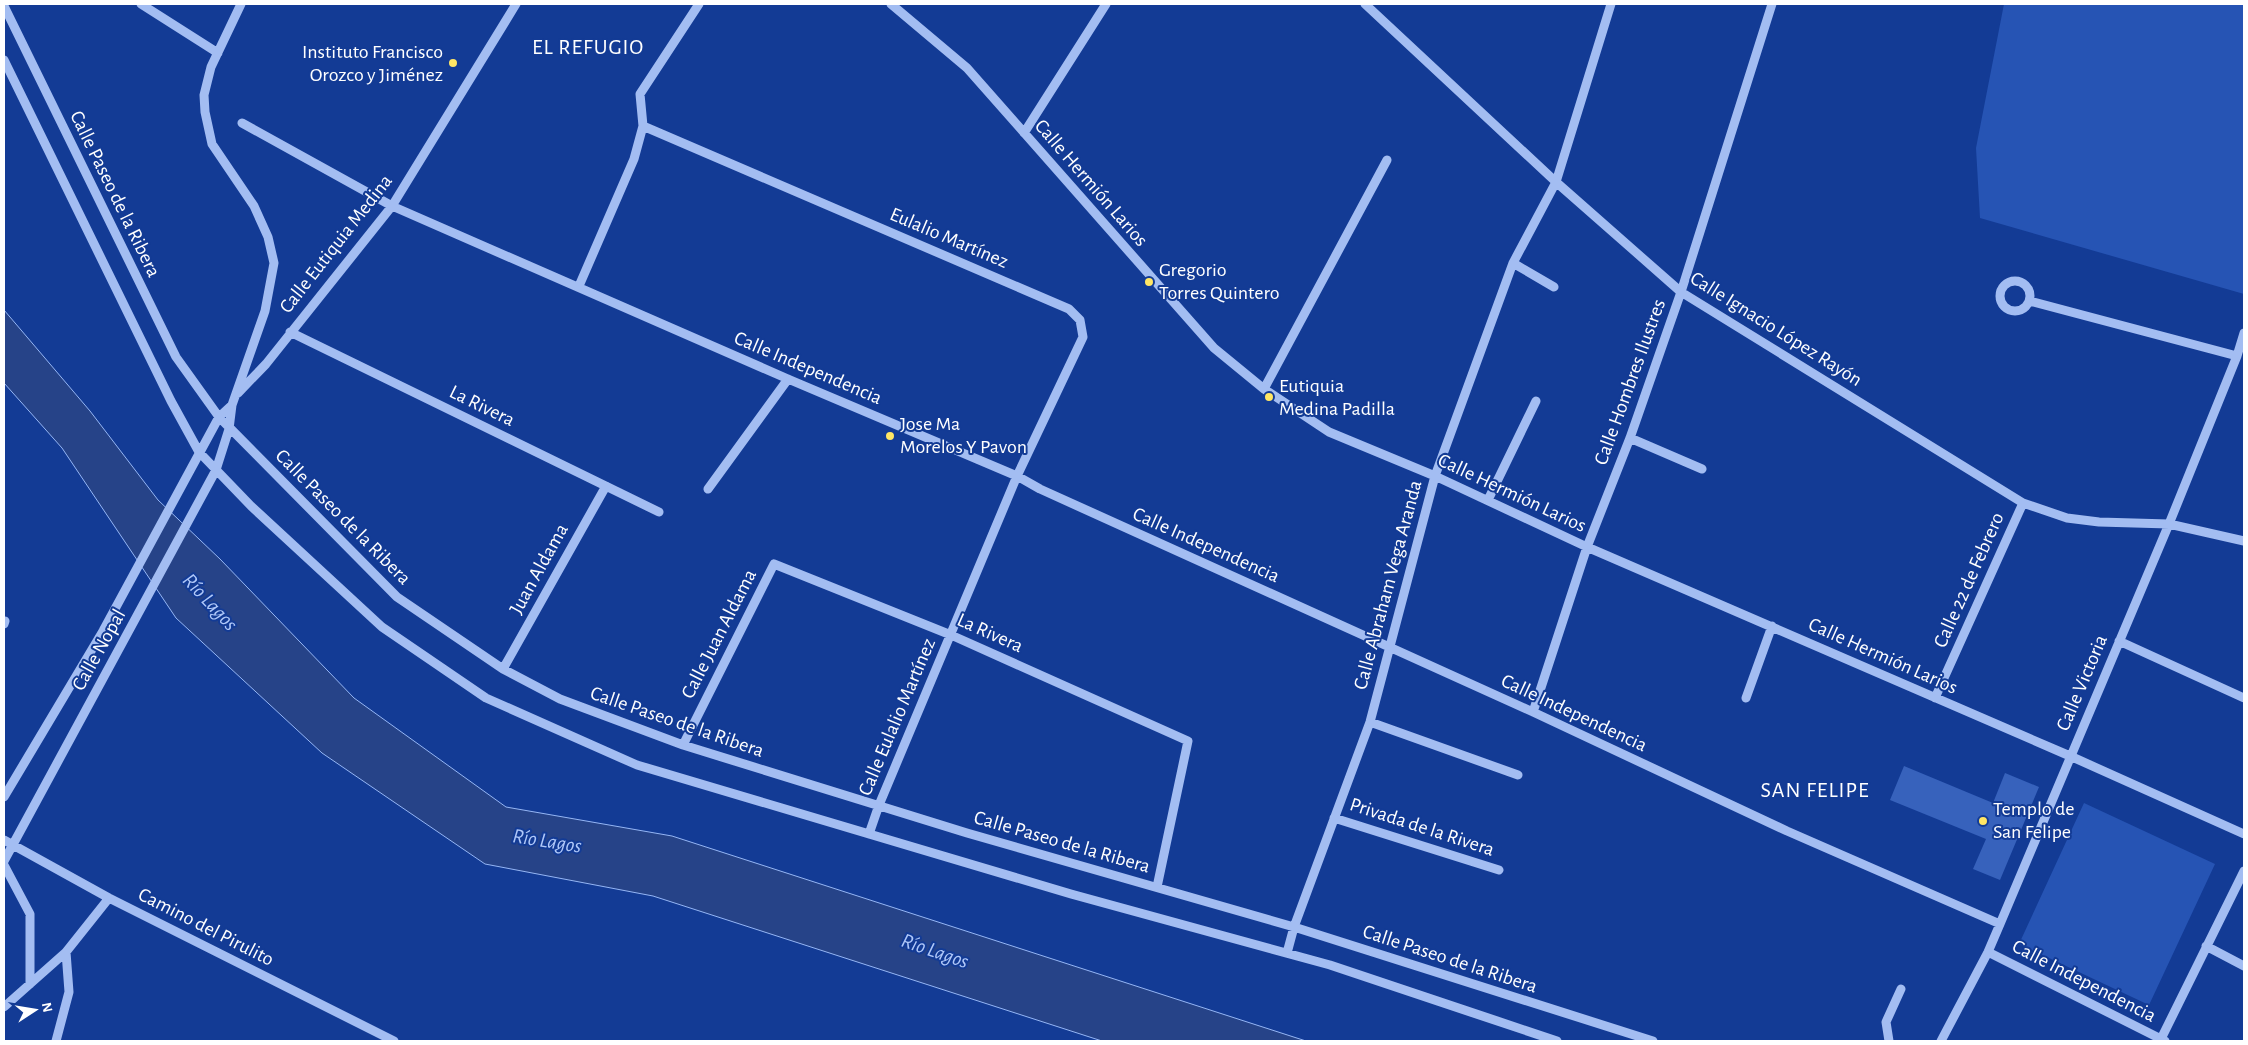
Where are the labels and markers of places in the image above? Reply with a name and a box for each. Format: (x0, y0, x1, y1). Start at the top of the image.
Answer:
place label: Instituto Francisco Orozco y Jiménez (302, 42, 443, 85)
marker: Instituto Francisco Orozco y Jiménez (447, 57, 459, 69)
place label: Gregorio Torres Quintero (1159, 260, 1280, 303)
marker: Gregorio Torres Quintero (1143, 276, 1155, 288)
place label: Eutiquia Medina Padilla (1279, 376, 1395, 419)
marker: Eutiquia Medina Padilla (1263, 391, 1275, 403)
place label: Jose Ma Morelos Y Pavon (900, 414, 1027, 457)
marker: Jose Ma Morelos Y Pavon (884, 430, 896, 442)
place label: Templo de San Felipe (1993, 799, 2075, 842)
marker: Templo de San Felipe (1977, 815, 1989, 827)

